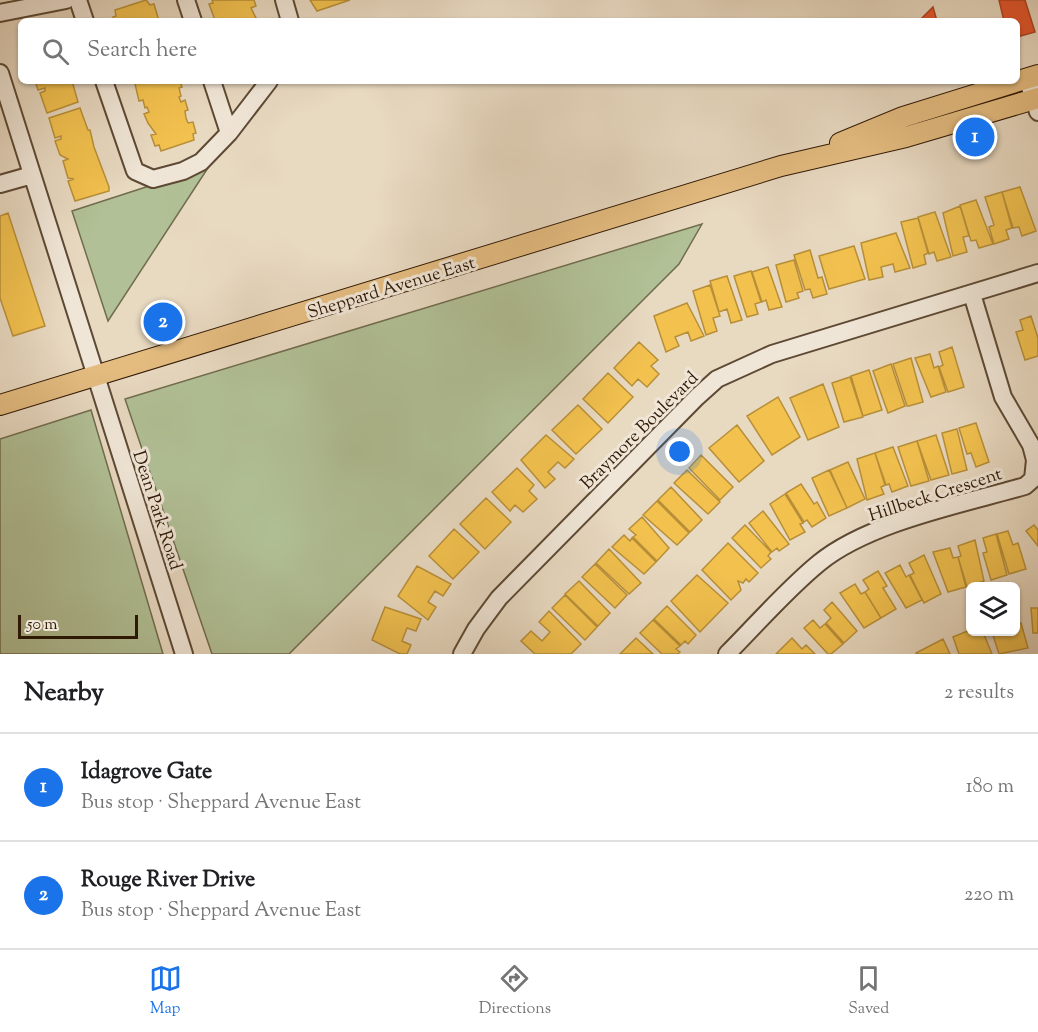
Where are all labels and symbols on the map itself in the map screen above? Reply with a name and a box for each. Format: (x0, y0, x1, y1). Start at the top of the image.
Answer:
pin: 1 (956, 114, 994, 160)
street label: Sheppard Avenue East (304, 251, 479, 327)
pin: 2 (144, 300, 182, 344)
street label: Braymore Boulevard (576, 367, 705, 496)
your location (665, 437, 694, 466)
street label: Dean Park Road (125, 448, 188, 574)
street label: Hillbeck Crescent (865, 462, 1006, 530)
scale bar (18, 612, 138, 640)

